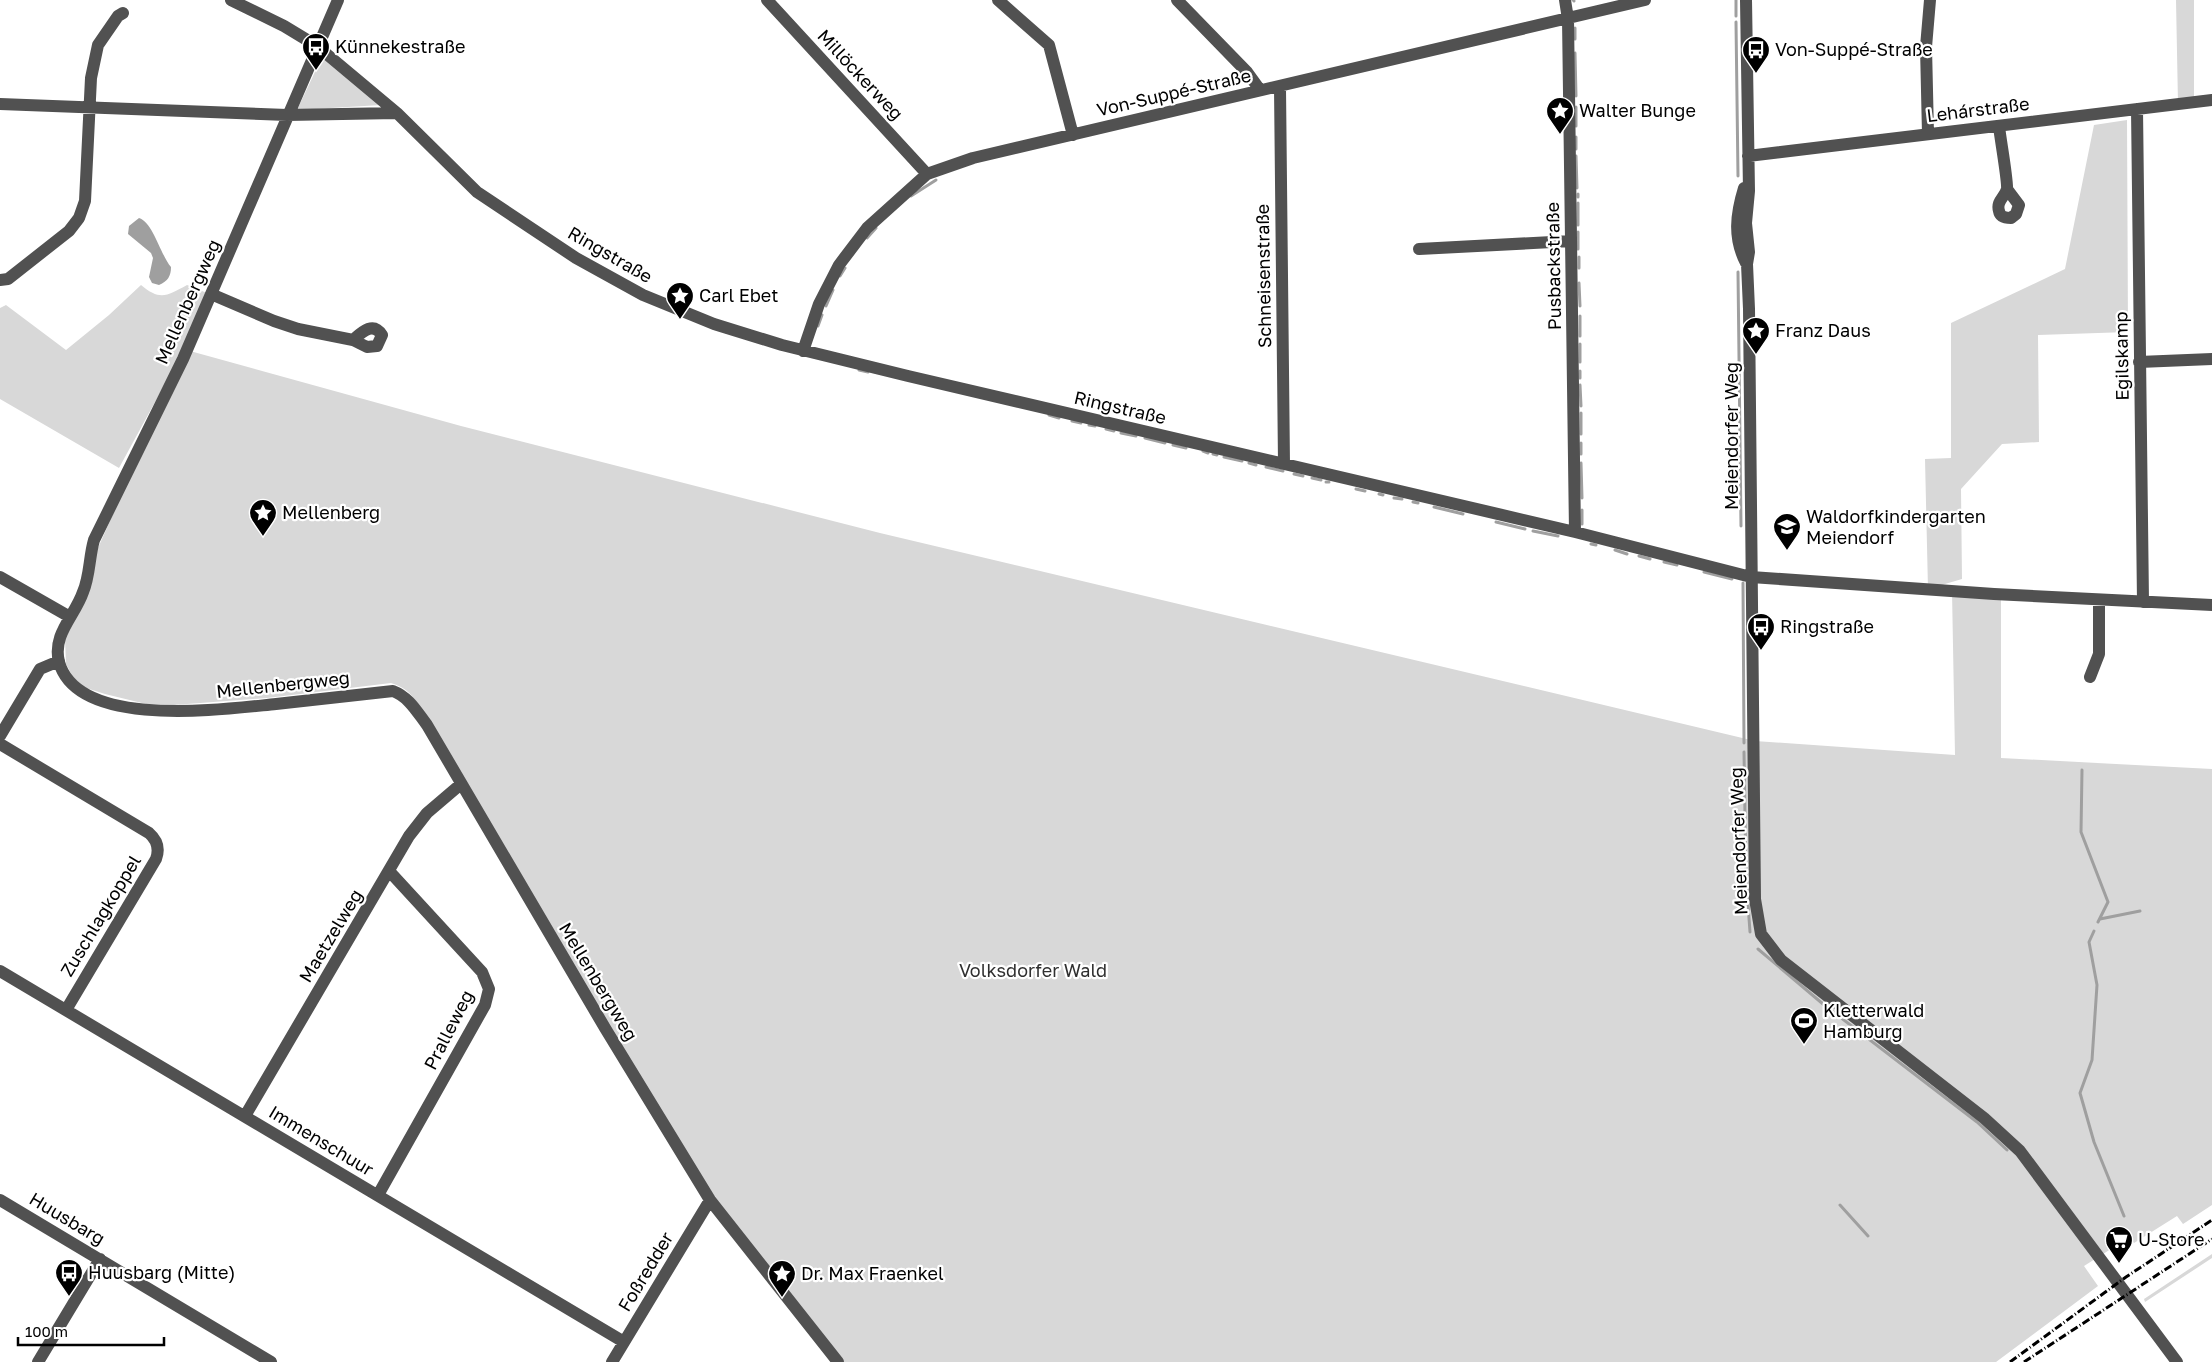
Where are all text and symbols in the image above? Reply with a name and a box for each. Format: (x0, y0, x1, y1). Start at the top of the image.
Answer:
street label: Millöckerweg (813, 24, 908, 124)
bus stop icon: Künnekestraße (301, 32, 331, 71)
place label: Künnekestraße (335, 35, 465, 57)
bus stop icon: Von-Suppé-Straße (1741, 35, 1771, 74)
place label: Von-Suppé-Straße (1775, 38, 1933, 60)
street label: Von-Suppé-Straße (1094, 64, 1253, 120)
street label: Lehárstraße (1925, 92, 2031, 126)
place icon: Walter Bunge (1545, 96, 1575, 135)
place label: Walter Bunge (1579, 99, 1696, 121)
street label: Pusbackstraße (1541, 202, 1565, 330)
street label: Schneisenstraße (1251, 204, 1275, 348)
street label: Ringstraße (564, 221, 657, 287)
street label: Mellenbergweg (150, 236, 224, 367)
place icon: Carl Ebet (665, 281, 695, 320)
place label: Carl Ebet (699, 284, 778, 306)
street label: Egilskamp (2109, 311, 2133, 401)
place icon: Franz Daus (1741, 316, 1771, 355)
place label: Franz Daus (1775, 319, 1871, 341)
street label: Meiendorfer Weg (1720, 362, 1742, 510)
street label: Ringstraße (1072, 386, 1168, 428)
place icon: Mellenberg (248, 498, 278, 537)
place label: Mellenberg (282, 501, 380, 523)
place label: Waldorfkindergarten Meiendorf (1806, 505, 1986, 548)
school or university icon: Waldorfkindergarten Meiendorf (1772, 512, 1802, 551)
bus stop icon: Ringstraße (1746, 612, 1776, 651)
place label: Ringstraße (1780, 615, 1874, 637)
street label: Mellenbergweg (215, 666, 351, 702)
street label: Meiendorfer Weg (1724, 767, 1752, 915)
street label: Zuschlagkoppel (55, 851, 145, 980)
street label: Maetzelweg (294, 885, 367, 986)
street label: Mellenbergweg (555, 918, 643, 1045)
park label: Volksdorfer Wald (959, 959, 1107, 981)
street label: Pralleweg (419, 986, 478, 1073)
place label: Kletterwald Hamburg (1823, 999, 1924, 1042)
sports icon: Kletterwald Hamburg (1789, 1006, 1819, 1045)
street label: Immenschuur (265, 1100, 378, 1180)
street label: Huusbarg (26, 1187, 109, 1249)
supermarket icon: U-Store (2104, 1225, 2134, 1264)
street label: Foßredder (613, 1228, 677, 1315)
place label: U-Store (2138, 1228, 2204, 1250)
bus stop icon: Huusbarg (Mitte) (54, 1258, 84, 1297)
place icon: Dr. Max Fraenkel (767, 1259, 797, 1298)
place label: Huusbarg (Mitte) (88, 1261, 235, 1283)
place label: Dr. Max Fraenkel (801, 1262, 944, 1284)
scale bar (18, 1314, 164, 1346)
text: 100 m (25, 1322, 68, 1340)

